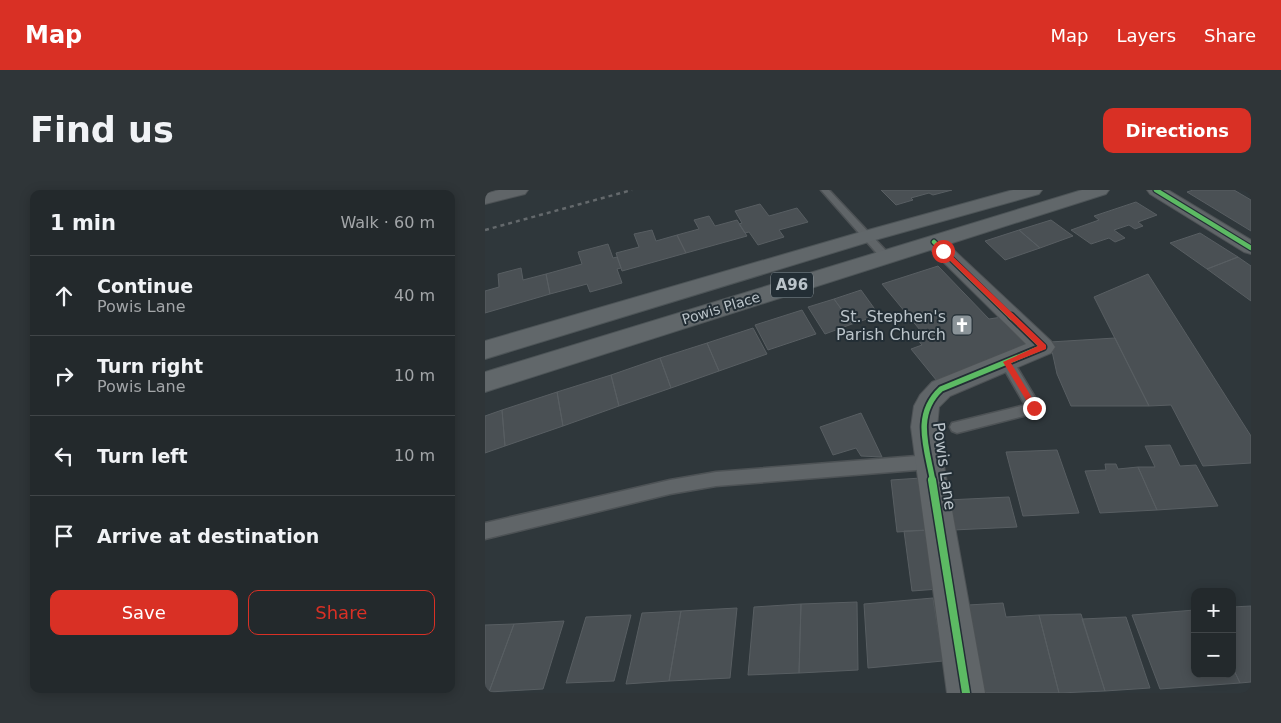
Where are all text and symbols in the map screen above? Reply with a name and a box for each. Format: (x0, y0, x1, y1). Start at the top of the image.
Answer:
text: Map (25, 21, 82, 49)
text: Map (1050, 25, 1088, 46)
text: Layers (1116, 25, 1176, 46)
text: Share (1204, 25, 1256, 46)
button: Directions (1103, 108, 1251, 153)
text: Find us (30, 110, 174, 150)
text: 1 min (50, 211, 116, 235)
text: Walk · 60 m (340, 213, 435, 232)
route start (932, 240, 955, 263)
road number: A96 (771, 272, 813, 298)
text: Continue (97, 275, 193, 297)
icon: ahead (50, 282, 78, 310)
text: 40 m (394, 286, 435, 305)
street label: Powis Place (680, 289, 762, 327)
text: Powis Lane (97, 297, 186, 316)
place label: St. Stephen's Parish Church (836, 307, 946, 344)
church icon: St. Stephen's Parish Church (950, 313, 974, 337)
text: Turn right (97, 355, 203, 377)
icon: right (50, 362, 78, 390)
text: 10 m (394, 366, 435, 385)
text: Powis Lane (97, 377, 186, 396)
route end (1023, 397, 1046, 420)
street label: Powis Lane (929, 421, 960, 511)
icon: left (50, 442, 78, 470)
text: Turn left (97, 445, 188, 467)
text: 10 m (394, 446, 435, 465)
icon: arrive (50, 522, 78, 550)
text: Arrive at destination (97, 525, 319, 547)
map controls (1191, 588, 1236, 678)
button: + (1191, 588, 1236, 633)
button: Save (50, 590, 238, 635)
button: Share (248, 590, 435, 635)
button: − (1191, 633, 1236, 678)

